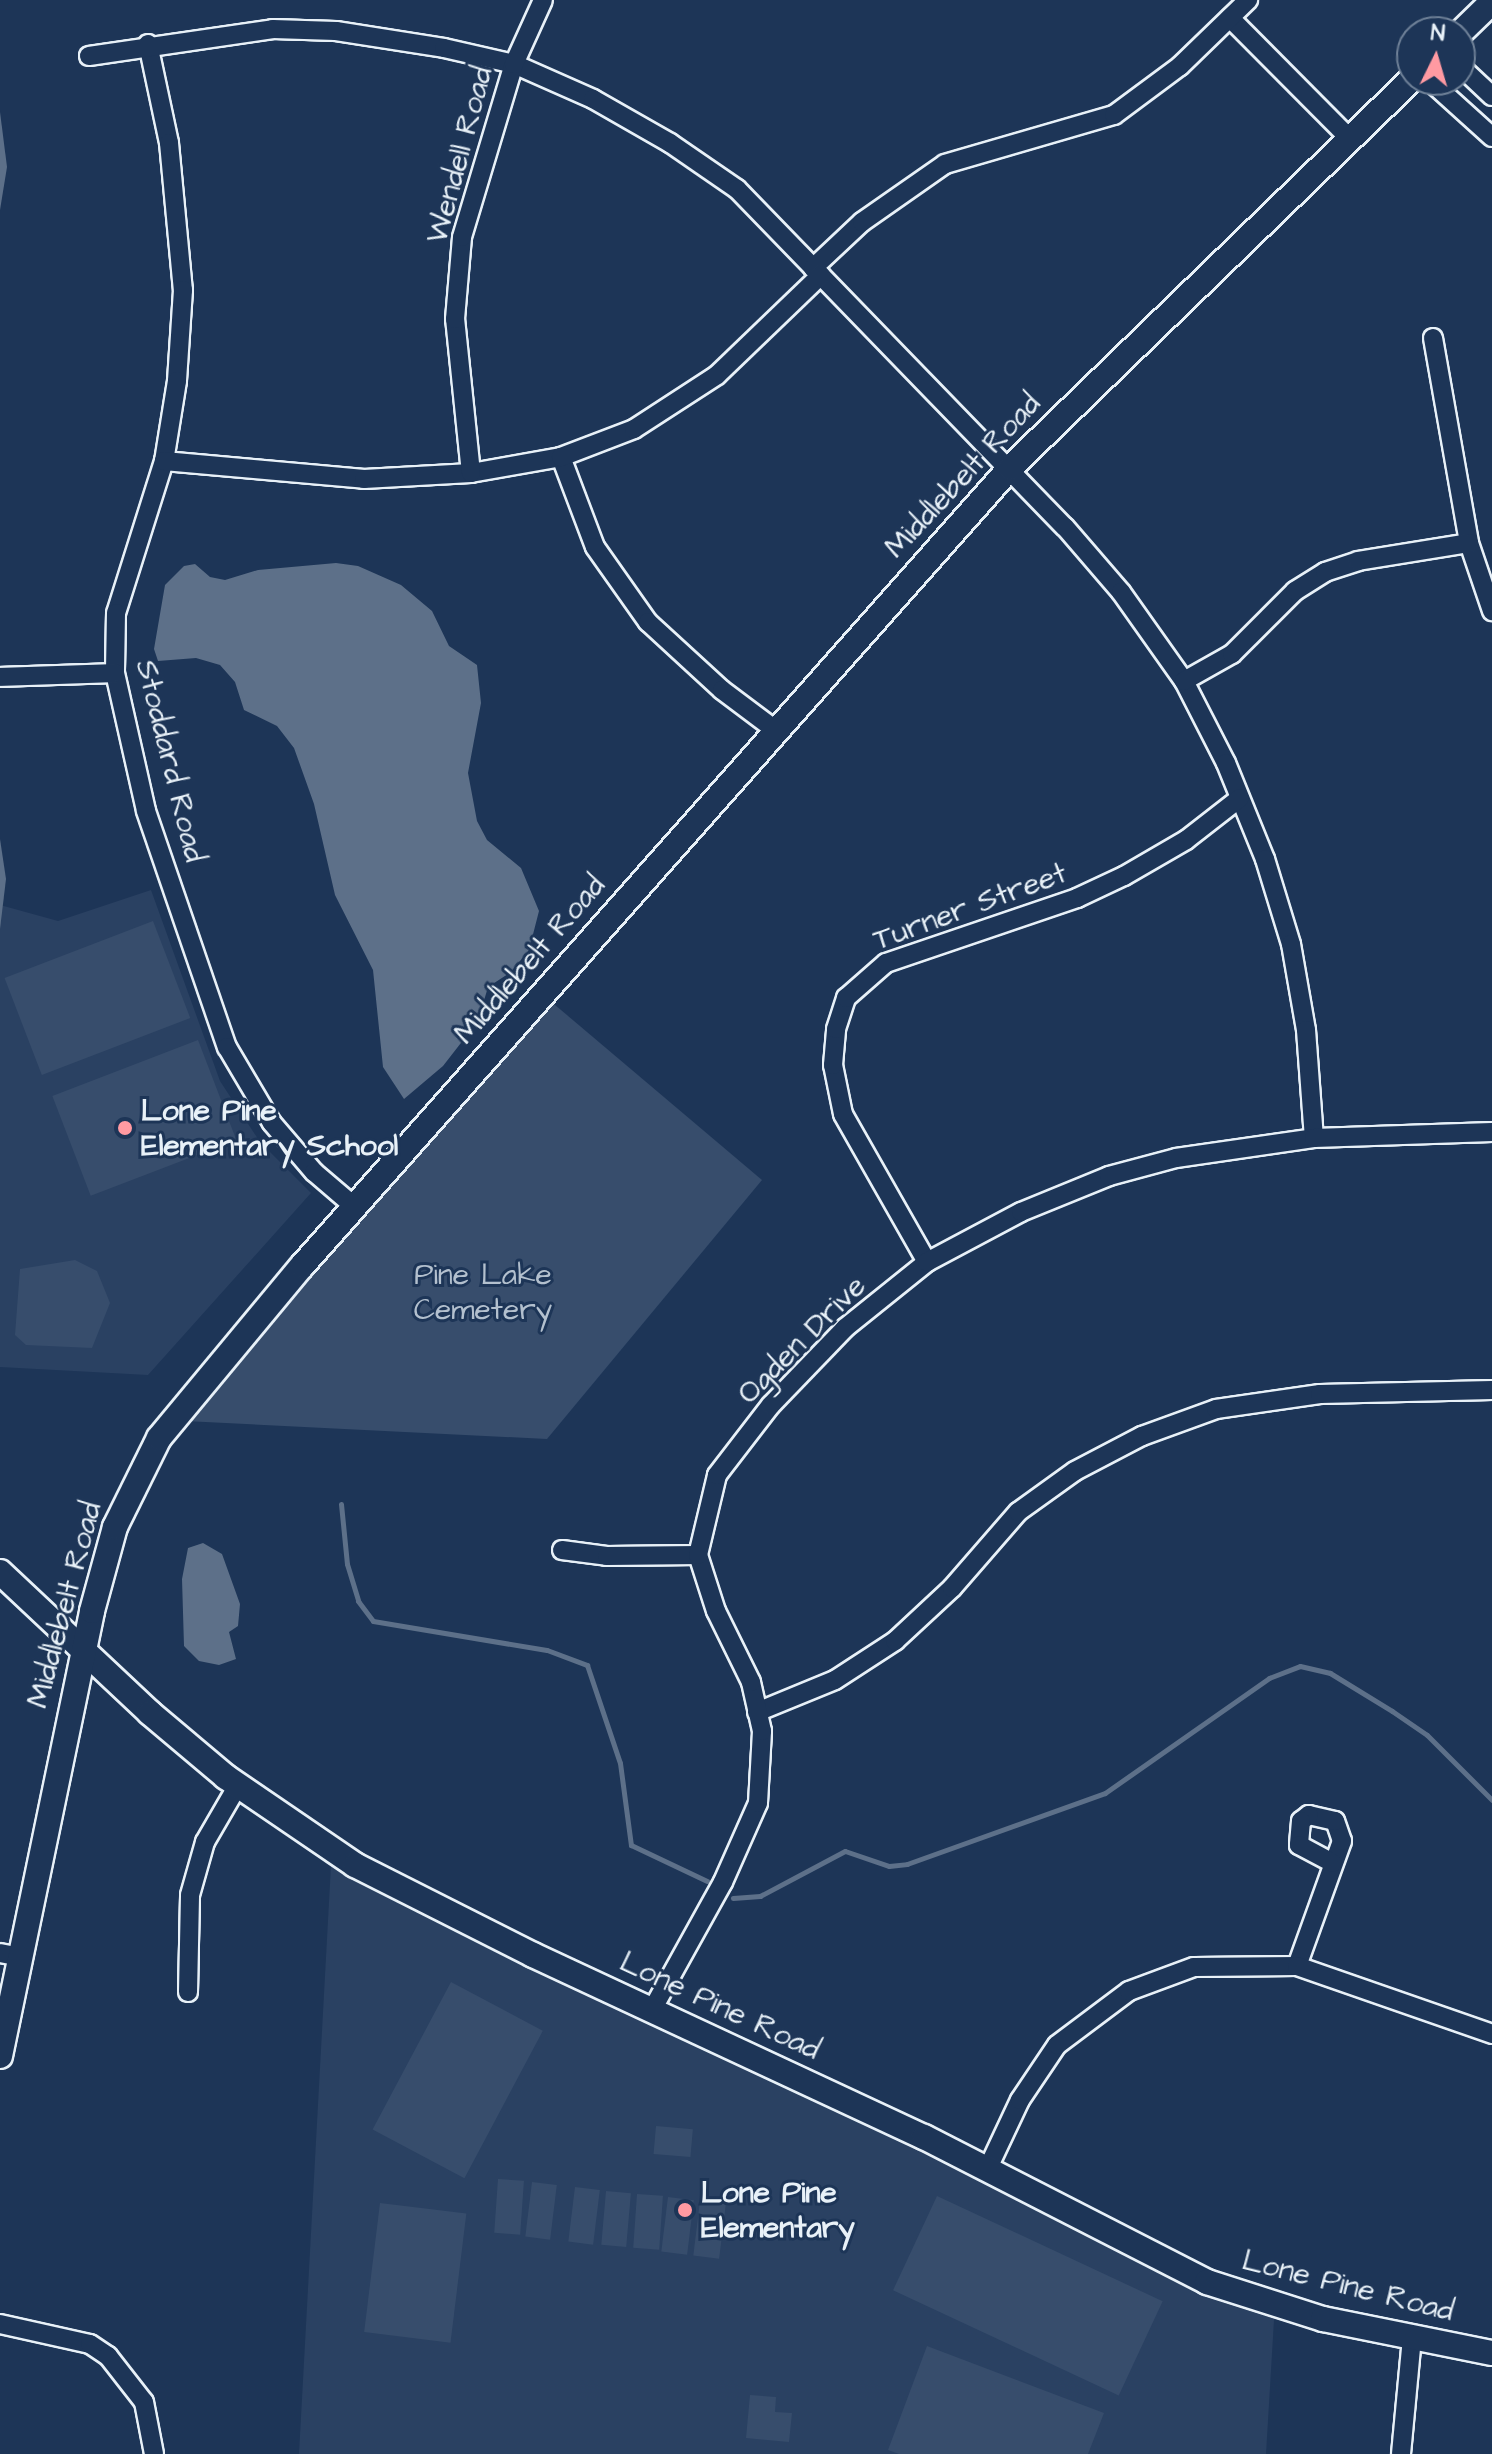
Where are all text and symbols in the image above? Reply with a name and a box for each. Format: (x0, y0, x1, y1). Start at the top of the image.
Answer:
north arrow (1396, 16, 1476, 96)
text: N (1430, 18, 1446, 50)
street label: Wendell Road (419, 63, 501, 247)
street label: Middlebelt Road (878, 386, 1048, 566)
street label: Stoddard Road (127, 656, 213, 866)
street label: Turner Street (869, 855, 1071, 959)
street label: Middlebelt Road (447, 868, 613, 1052)
place label: Lone Pine Elementary School (141, 1093, 398, 1164)
marker: Lone Pine Elementary School (116, 1119, 134, 1137)
park label: Pine Lake Cemetery (414, 1257, 552, 1328)
street label: Ogden Drive (730, 1268, 874, 1412)
street label: Middlebelt Road (20, 1498, 110, 1712)
street label: Lone Pine Road (614, 1944, 826, 2068)
place label: Lone Pine Elementary (701, 2175, 855, 2246)
marker: Lone Pine Elementary (676, 2201, 694, 2219)
street label: Lone Pine Road (1239, 2242, 1457, 2330)

